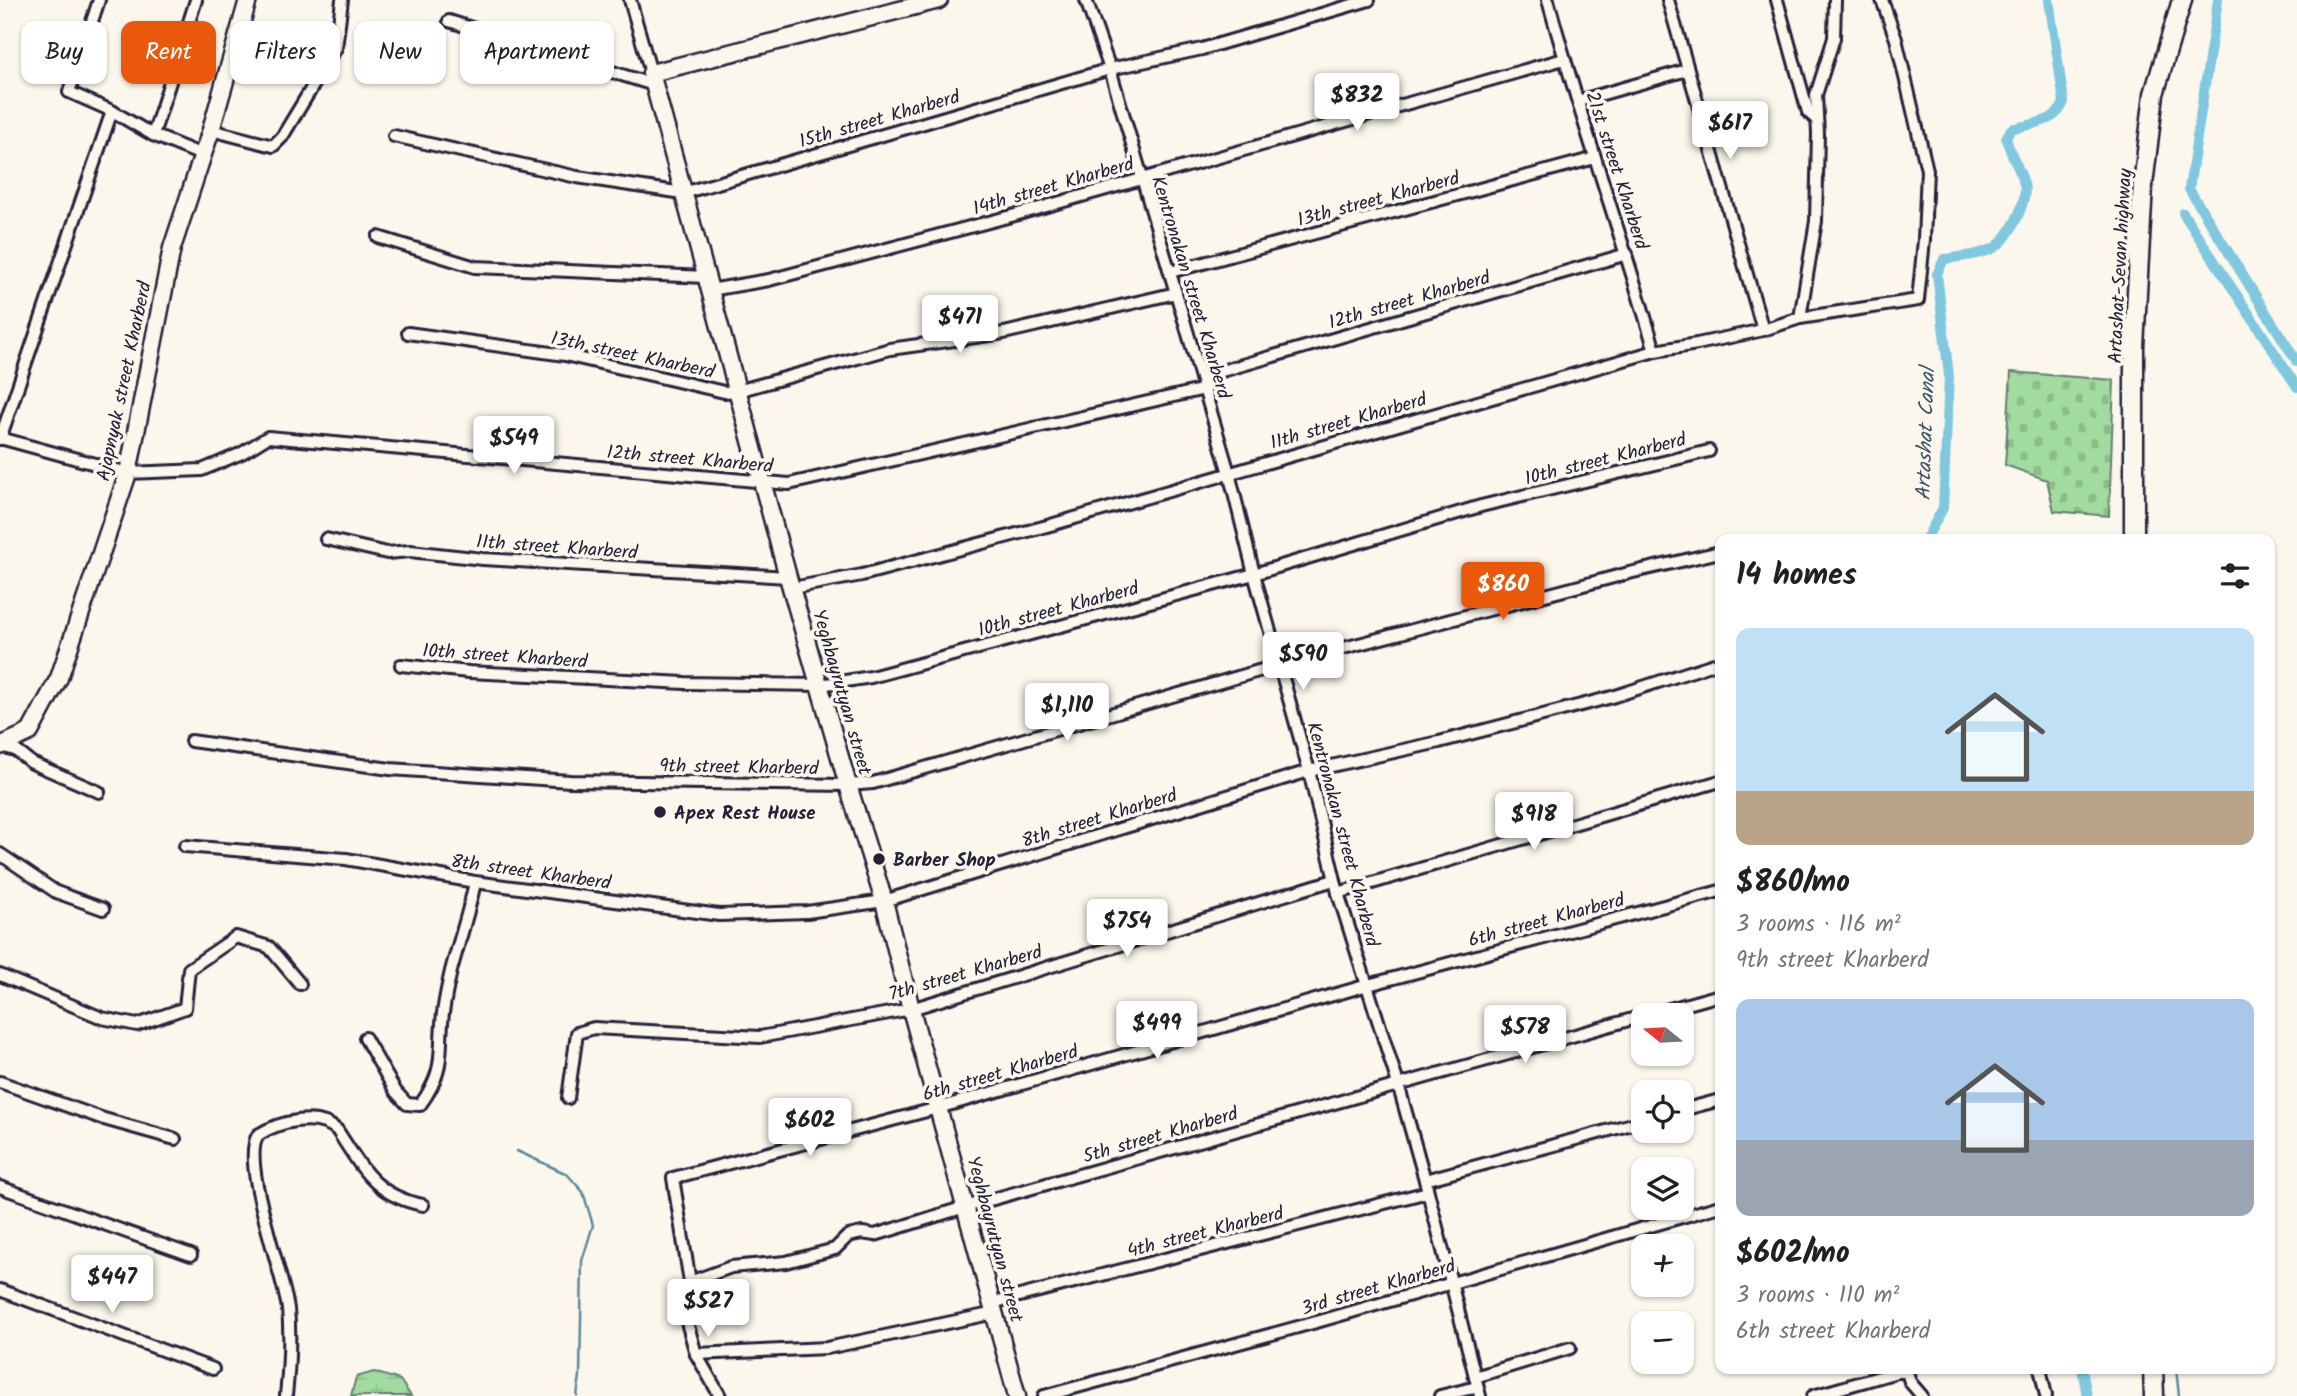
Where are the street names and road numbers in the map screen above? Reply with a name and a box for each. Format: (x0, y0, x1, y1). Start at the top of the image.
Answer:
street label: 15th street Kharberd (796, 82, 964, 157)
street label: 21st street Kharberd (1576, 88, 1656, 254)
street label: 14th street Kharberd (969, 149, 1138, 224)
street label: 13th street Kharberd (1294, 164, 1463, 236)
street label: Artashat-Sevan highway (2101, 167, 2141, 364)
street label: Kentronakan street Kharberd (1142, 173, 1238, 403)
street label: 12th street Kharberd (1325, 263, 1494, 338)
street label: Ajapnyak street Kharberd (89, 278, 161, 484)
street label: 13th street Kharberd (548, 324, 718, 388)
street label: 11th street Kharberd (1267, 385, 1431, 459)
street label: 10th street Kharberd (1522, 425, 1690, 494)
street label: 12th street Kharberd (605, 438, 775, 482)
street label: 11th street Kharberd (475, 527, 639, 569)
street label: 10th street Kharberd (975, 574, 1143, 646)
street label: Yeghbayrutyan street (803, 606, 879, 779)
street label: 10th street Kharberd (421, 636, 589, 678)
street label: Kentronakan street Kharberd (1298, 719, 1387, 951)
street label: 9th street Kharberd (659, 752, 819, 784)
street label: 8th street Kharberd (1018, 781, 1182, 857)
street label: 8th street Kharberd (449, 847, 613, 899)
street label: 6th street Kharberd (1465, 886, 1628, 956)
street label: 7th street Kharberd (885, 937, 1046, 1010)
street label: 6th street Kharberd (919, 1037, 1082, 1110)
street label: 5th street Kharberd (1079, 1099, 1242, 1172)
street label: Yeghbayrutyan street (957, 1153, 1031, 1327)
street label: 4th street Kharberd (1124, 1199, 1287, 1267)
street label: 3rd street Kharberd (1298, 1251, 1460, 1324)

